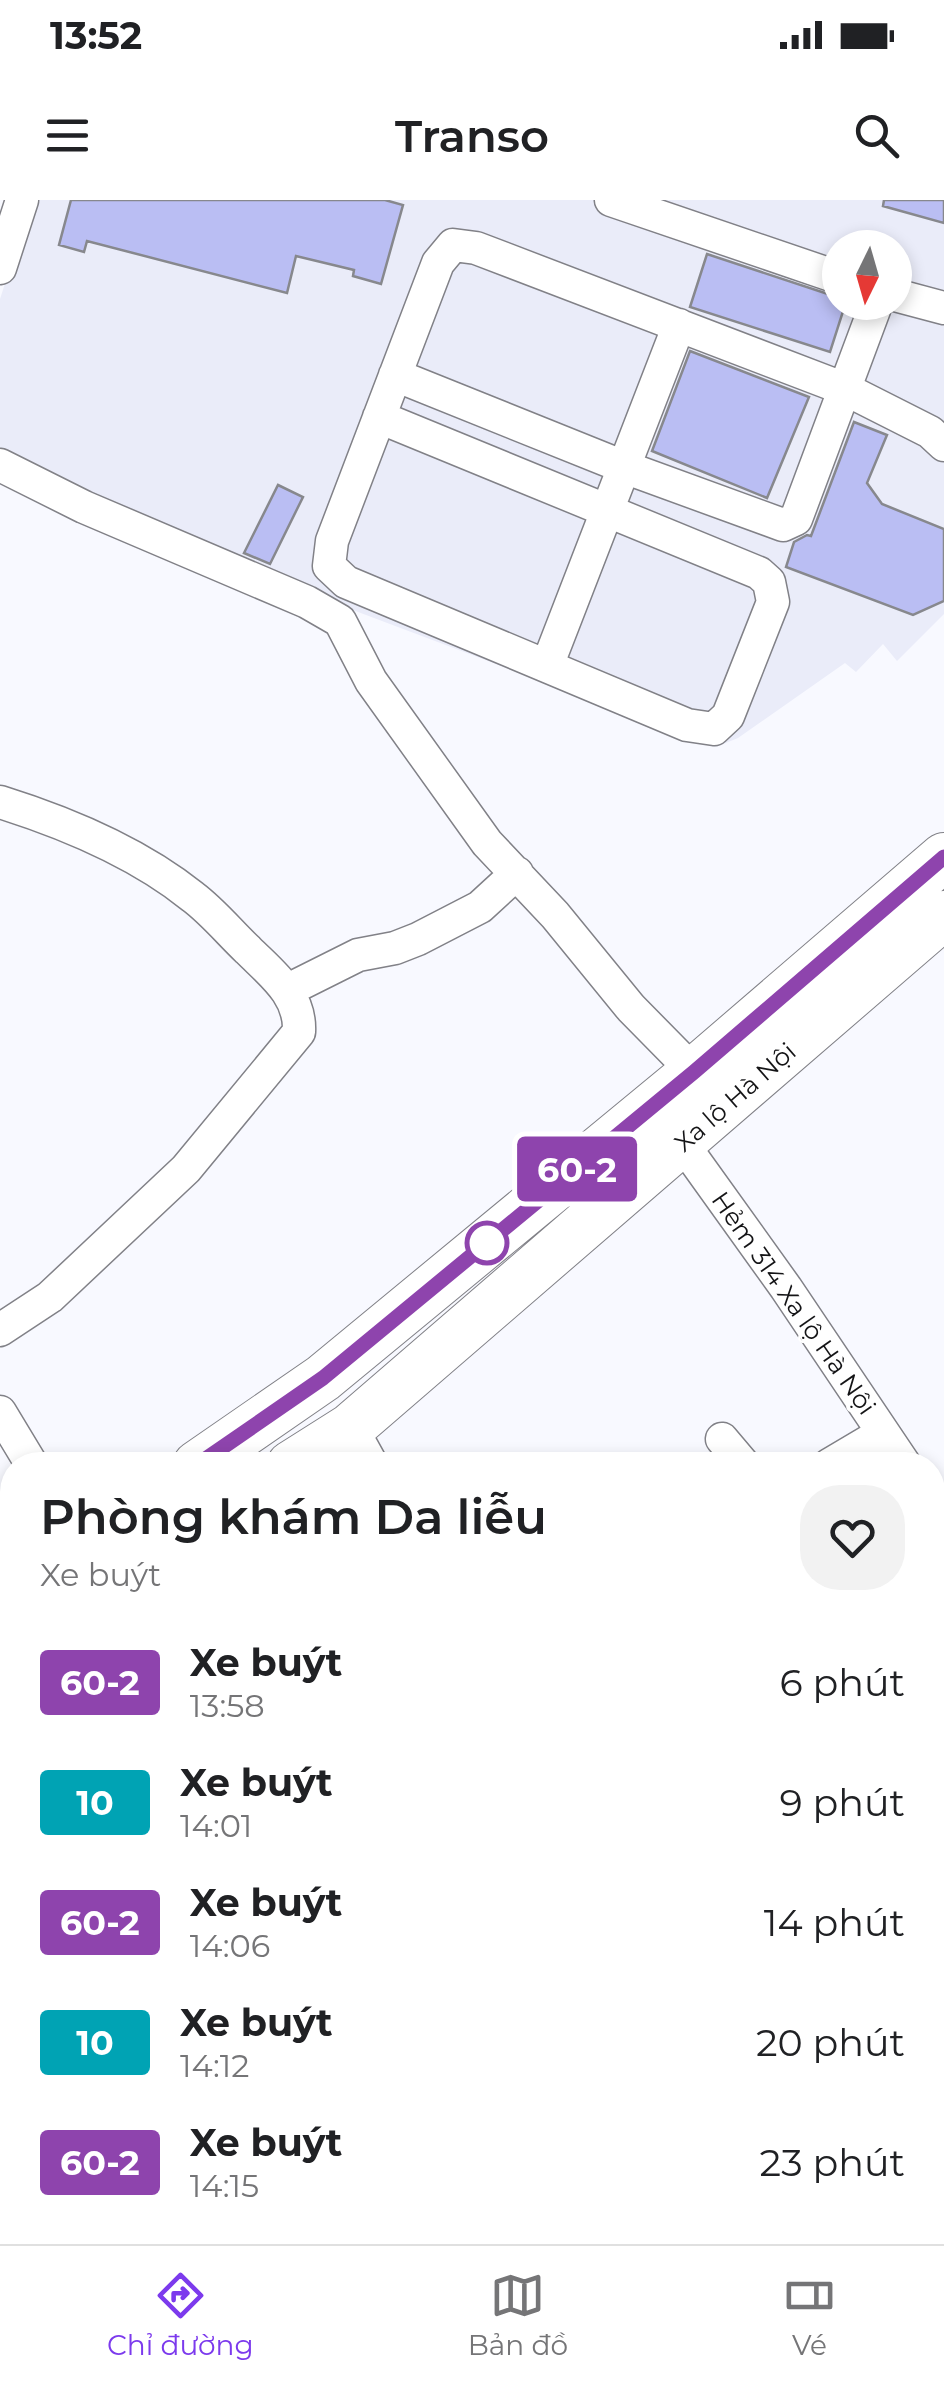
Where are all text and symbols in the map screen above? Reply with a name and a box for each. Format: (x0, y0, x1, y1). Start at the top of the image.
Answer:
text: 13:52 (50, 12, 142, 59)
icon: menu (40, 108, 95, 163)
text: Transo (395, 108, 549, 163)
icon: search (849, 108, 904, 163)
north arrow (822, 230, 912, 320)
map controls (822, 230, 912, 320)
street label: Xa lộ Hà Nội (668, 1036, 802, 1158)
line badge: 60-2 (507, 1136, 647, 1202)
text: 60-2 (537, 1148, 617, 1191)
street label: Hẻm 314 Xa lộ Hà Nội (706, 1186, 882, 1420)
unlabelled marker (466, 1222, 508, 1264)
button: heart (800, 1485, 905, 1590)
text: Phòng khám Da liễu (40, 1488, 547, 1546)
text: Xe buýt (40, 1555, 161, 1594)
text: Xe buýt (190, 1639, 342, 1686)
text: 6 phút (779, 1659, 905, 1706)
text: 60-2 (60, 1661, 140, 1704)
text: 13:58 (190, 1686, 265, 1725)
text: Xe buýt (180, 1759, 333, 1806)
text: 9 phút (779, 1779, 905, 1826)
text: 10 (76, 1781, 114, 1824)
text: 14:01 (180, 1806, 252, 1845)
text: Xe buýt (190, 1879, 342, 1926)
text: 14 phút (764, 1899, 905, 1946)
text: 60-2 (60, 1901, 140, 1944)
text: 14:06 (190, 1926, 270, 1965)
text: Xe buýt (180, 1999, 333, 2046)
text: 20 phút (756, 2019, 905, 2066)
text: 10 (76, 2021, 114, 2064)
text: 14:12 (180, 2046, 249, 2085)
text: Xe buýt (190, 2119, 342, 2166)
text: 23 phút (760, 2139, 905, 2186)
text: 60-2 (60, 2141, 140, 2184)
text: 14:15 (190, 2166, 259, 2205)
tab: Chỉ đường (107, 2268, 254, 2362)
tab: Bản đồ (468, 2268, 568, 2362)
tab: Vé (782, 2268, 837, 2362)

